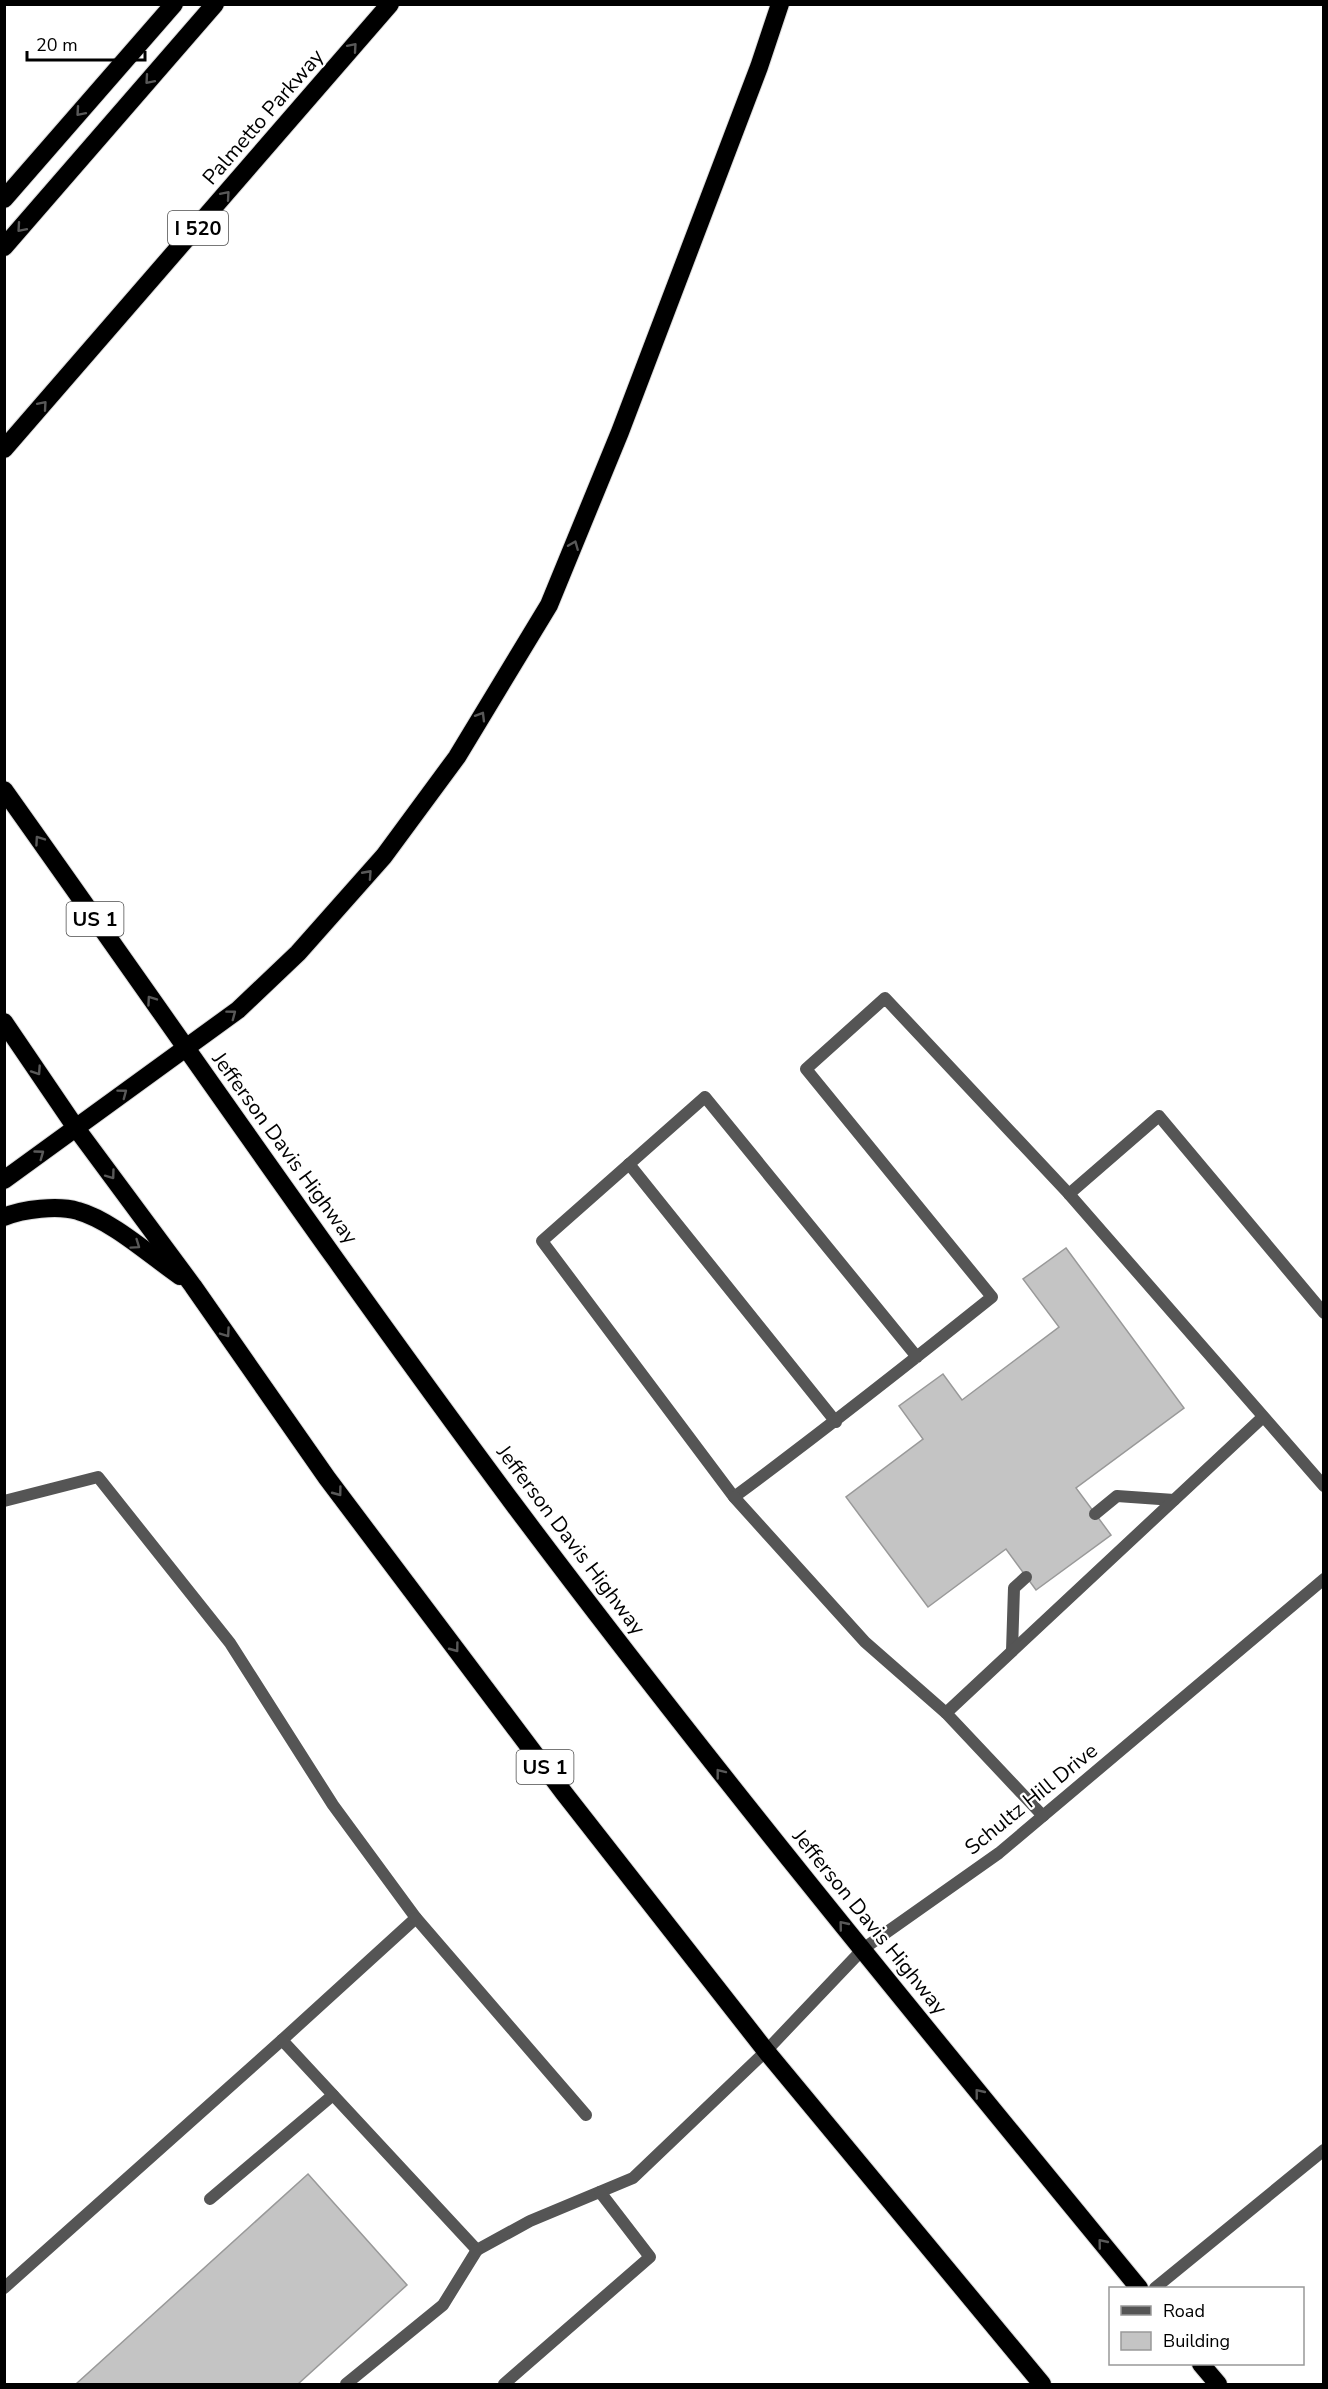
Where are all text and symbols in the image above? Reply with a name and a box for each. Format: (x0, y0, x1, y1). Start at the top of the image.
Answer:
scale bar (27, 24, 146, 62)
text: 20 m (36, 33, 78, 57)
street label: Palmetto Parkway (196, 43, 330, 191)
one-way arrow (346, 43, 357, 54)
one-way arrow (145, 73, 156, 84)
one-way arrow (76, 105, 87, 116)
one-way arrow (219, 191, 230, 202)
road number: I 520 (168, 211, 228, 245)
one-way arrow (18, 221, 29, 232)
one-way arrow (36, 402, 47, 412)
one-way arrow (567, 541, 579, 552)
one-way arrow (474, 712, 486, 722)
one-way arrow (36, 835, 47, 846)
one-way arrow (361, 871, 372, 881)
road number: US 1 (66, 902, 124, 936)
one-way arrow (147, 995, 158, 1006)
one-way arrow (225, 1010, 236, 1021)
street label: Jefferson Davis Highway (205, 1045, 364, 1250)
one-way arrow (30, 1064, 41, 1075)
one-way arrow (117, 1089, 128, 1100)
one-way arrow (34, 1150, 45, 1161)
one-way arrow (104, 1168, 115, 1179)
one-way arrow (129, 1238, 140, 1249)
one-way arrow (219, 1326, 230, 1337)
street label: Jefferson Davis Highway (490, 1439, 652, 1641)
one-way arrow (330, 1486, 341, 1497)
one-way arrow (448, 1641, 459, 1652)
street label: Schultz Hill Drive (959, 1737, 1103, 1861)
road number: US 1 (516, 1750, 574, 1784)
one-way arrow (716, 1769, 727, 1780)
street label: Jefferson Davis Highway (786, 1823, 954, 2021)
one-way arrow (839, 1920, 850, 1931)
one-way arrow (975, 2088, 986, 2099)
one-way arrow (1099, 2239, 1110, 2250)
legend (1109, 2287, 1304, 2365)
text: Road (1163, 2299, 1205, 2323)
text: Building (1163, 2329, 1230, 2353)

